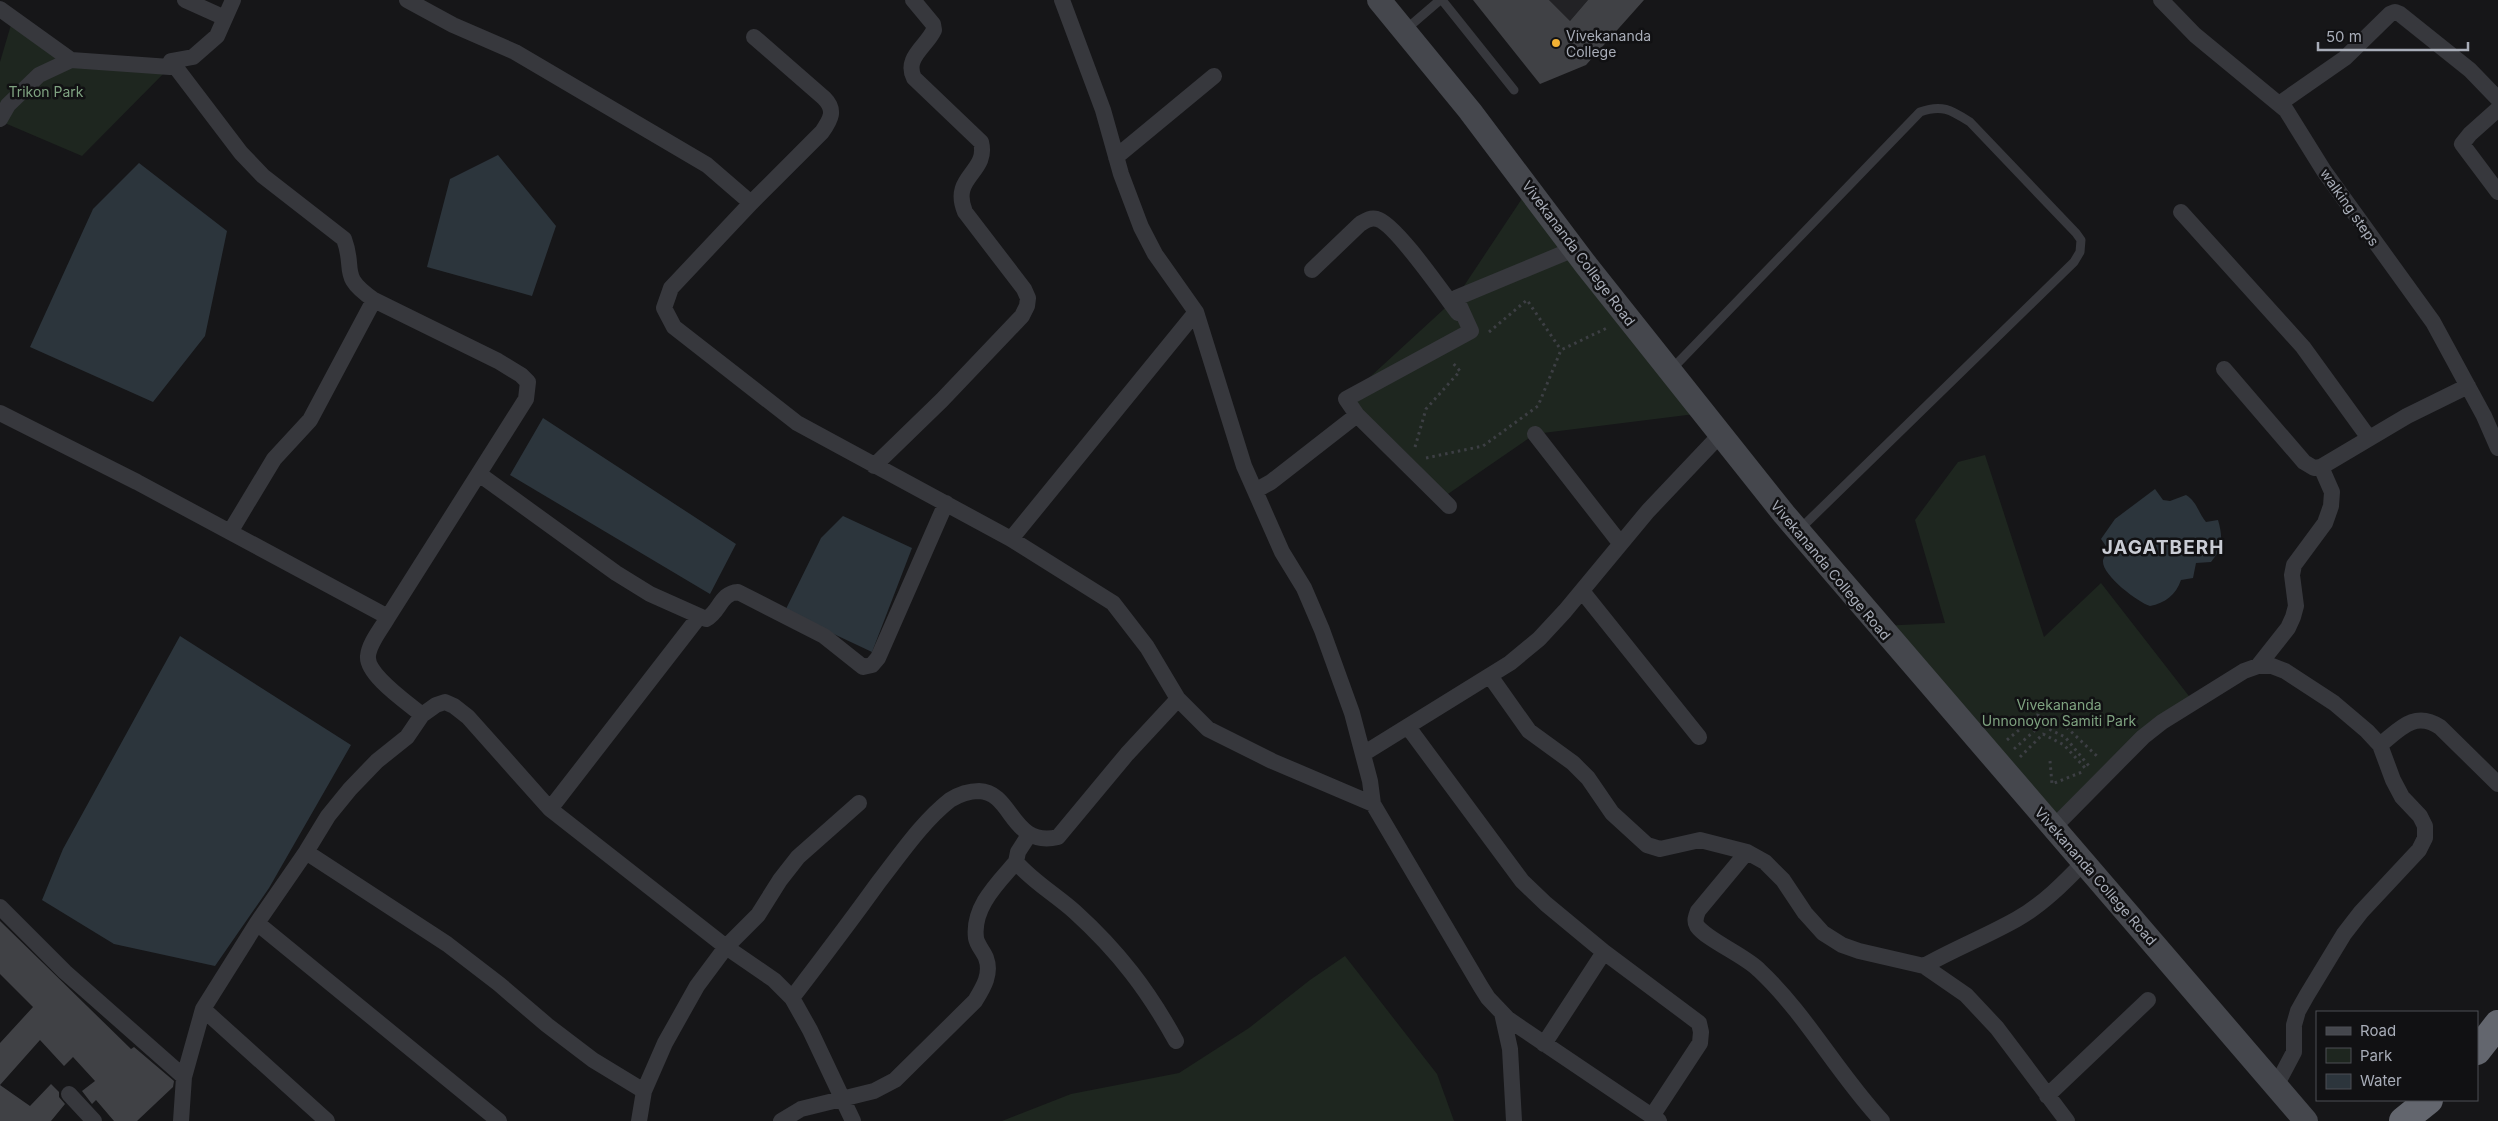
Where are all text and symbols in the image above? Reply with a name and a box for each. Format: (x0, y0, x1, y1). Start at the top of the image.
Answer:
scale bar (2318, 20, 2468, 52)
place label: Vivekananda College (1566, 27, 1651, 60)
text: 50 m (2326, 27, 2362, 46)
marker: Vivekananda College (1550, 37, 1562, 49)
park label: Trikon Park (8, 83, 84, 100)
street label: walking steps (2317, 165, 2383, 249)
street label: Vivekananda College Road (1519, 177, 1639, 329)
street label: Vivekananda College Road (1768, 497, 1894, 643)
district label: JAGATBERH (2102, 536, 2224, 559)
park label: Vivekananda Unnonoyon Samiti Park (1982, 696, 2136, 729)
street label: Vivekananda College Road (2031, 804, 2161, 948)
legend (2316, 1011, 2478, 1101)
text: Road (2360, 1021, 2396, 1040)
text: Park (2360, 1046, 2393, 1065)
text: Water (2360, 1071, 2402, 1090)

